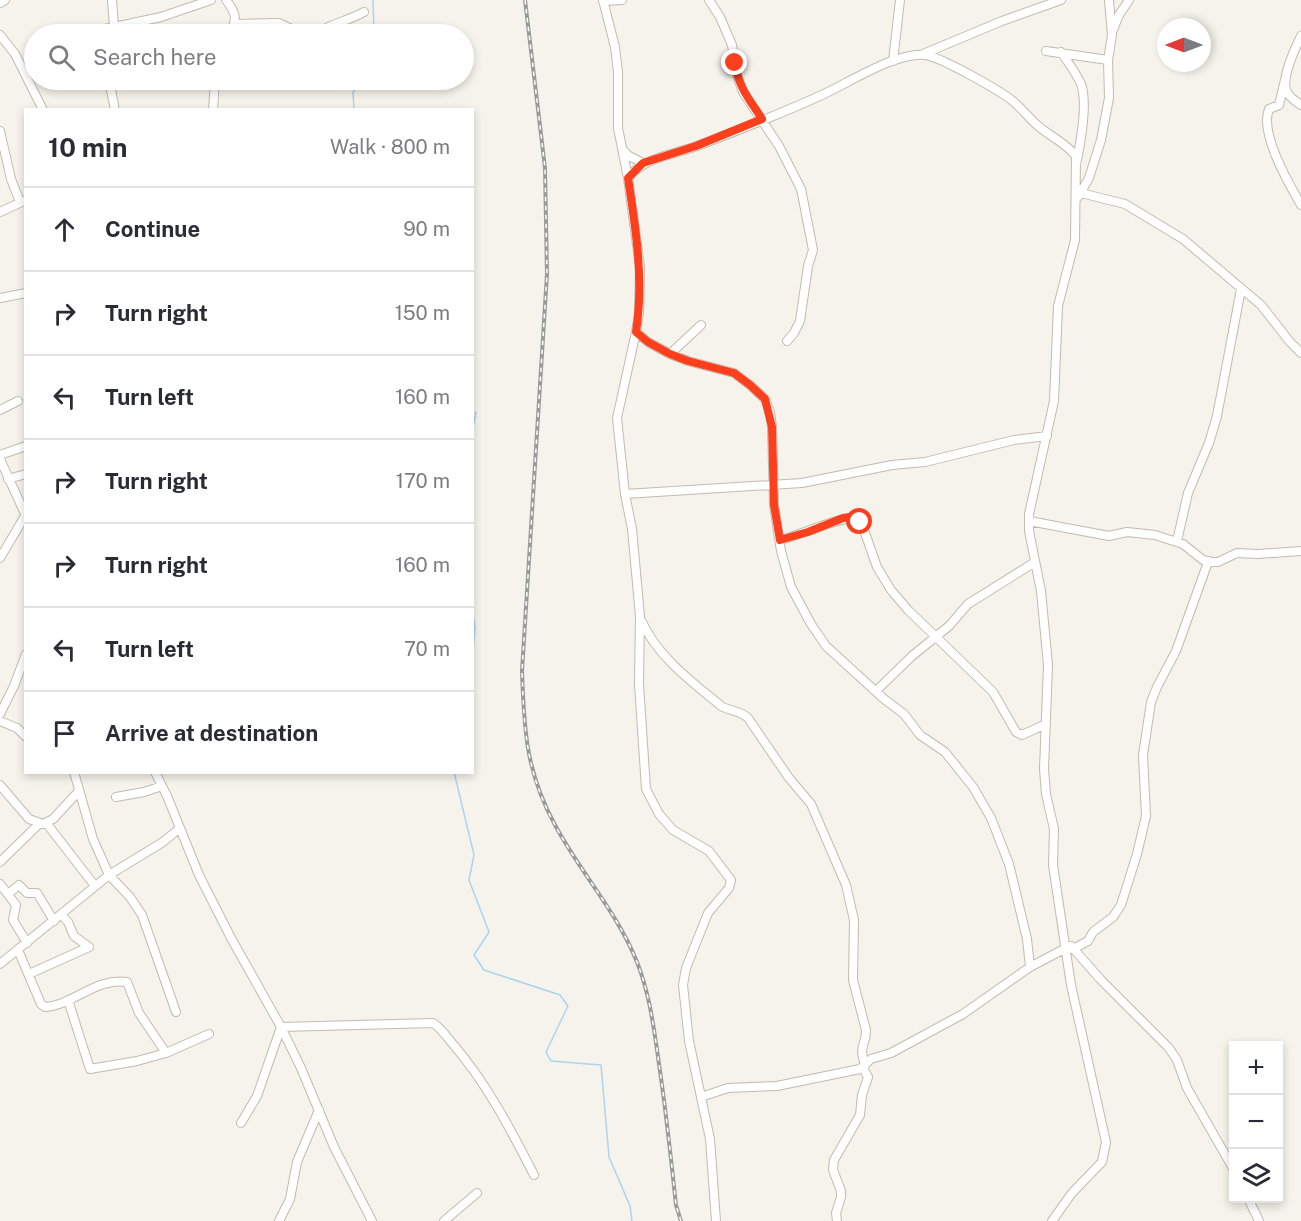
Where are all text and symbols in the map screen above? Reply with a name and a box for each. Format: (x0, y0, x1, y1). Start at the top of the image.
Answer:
north arrow (1157, 18, 1211, 72)
search box (24, 24, 474, 90)
icon: search (45, 41, 78, 74)
text: Search here (93, 44, 217, 70)
route end (721, 49, 747, 75)
text: 10 min (48, 132, 127, 163)
text: Walk · 800 m (330, 135, 450, 159)
icon: ahead (48, 213, 81, 246)
text: Continue (105, 216, 200, 242)
text: 90 m (403, 217, 450, 241)
icon: right (48, 297, 81, 330)
text: Turn right (105, 300, 208, 326)
text: 150 m (395, 301, 450, 325)
icon: left (48, 381, 81, 414)
text: Turn left (105, 384, 194, 410)
text: 160 m (395, 385, 450, 409)
icon: right (48, 465, 81, 498)
text: Turn right (105, 468, 208, 494)
text: 170 m (396, 469, 450, 493)
route start (846, 508, 872, 534)
icon: right (48, 549, 81, 582)
text: Turn right (105, 552, 208, 578)
text: 160 m (395, 553, 450, 577)
icon: left (48, 633, 81, 666)
text: Turn left (105, 636, 194, 662)
text: 70 m (404, 637, 450, 661)
icon: arrive (48, 717, 81, 750)
text: Arrive at destination (105, 720, 318, 746)
map controls (1229, 1041, 1283, 1203)
button: + (1229, 1041, 1283, 1095)
button: − (1229, 1095, 1283, 1149)
button: layers (1229, 1149, 1283, 1203)

